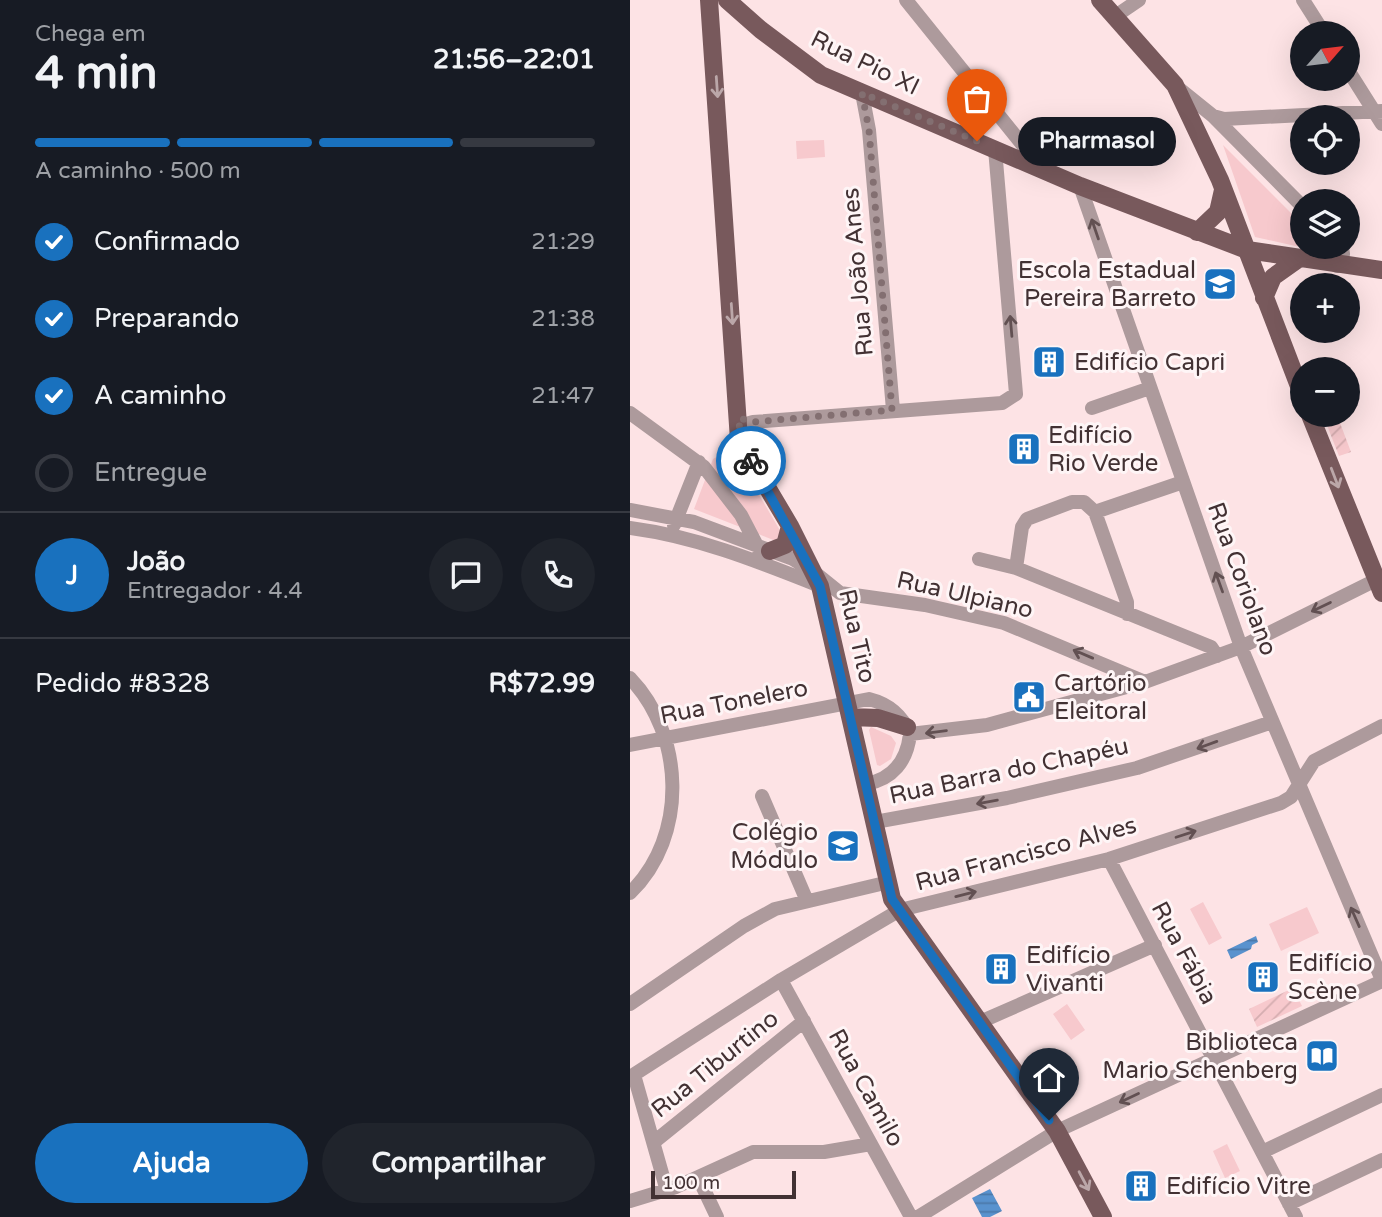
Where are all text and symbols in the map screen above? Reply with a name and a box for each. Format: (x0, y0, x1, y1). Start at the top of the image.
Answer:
text: Chega em (35, 20, 146, 48)
north arrow (1290, 21, 1360, 91)
map controls (1290, 21, 1360, 427)
street label: Rua Pio XI (806, 24, 924, 102)
text: 21:56–22:01 (433, 44, 595, 75)
text: 4 min (35, 46, 158, 101)
pin (947, 69, 1007, 141)
one-way arrow (710, 75, 723, 98)
icon: bag (958, 80, 996, 118)
button: locate (1290, 105, 1360, 175)
callout: Pharmasol (1019, 116, 1176, 166)
text: Pharmasol (1039, 127, 1155, 155)
text: A caminho · 500 m (35, 157, 241, 185)
street label: Rua João Anes (836, 187, 880, 357)
button: layers (1290, 189, 1360, 259)
one-way arrow (1088, 218, 1100, 240)
icon: check (35, 223, 73, 261)
text: Confirmado (94, 226, 240, 257)
text: 21:29 (531, 228, 595, 256)
place label: Escola Estadual Pereira Barreto (1018, 256, 1196, 313)
school or university icon: Escola Estadual Pereira Barreto (1201, 265, 1239, 303)
button: + (1290, 273, 1360, 343)
icon: check (35, 300, 73, 338)
one-way arrow (726, 302, 739, 324)
text: Preparando (94, 303, 239, 334)
text: 21:38 (531, 305, 595, 333)
one-way arrow (1004, 315, 1017, 338)
building icon: Edifício Capri (1030, 343, 1068, 381)
place label: Edifício Capri (1074, 348, 1225, 377)
button: − (1290, 357, 1360, 427)
icon: check (35, 377, 73, 415)
text: A caminho (94, 380, 226, 411)
text: 21:47 (531, 382, 595, 410)
place label: Edifício Rio Verde (1048, 421, 1158, 478)
courier (716, 426, 786, 496)
building icon: Edifício Rio Verde (1005, 430, 1043, 468)
icon: bike (732, 442, 770, 480)
text: Entregue (94, 457, 207, 488)
one-way arrow (1330, 467, 1343, 489)
street label: Rua Coriolano (1201, 499, 1283, 659)
button: chat (429, 538, 503, 612)
button: phone (521, 538, 595, 612)
text: João (127, 546, 185, 577)
text: J (66, 560, 78, 591)
street label: Rua Ulpiano (894, 565, 1036, 625)
one-way arrow (1212, 571, 1224, 593)
text: Entregador · 4.4 (127, 577, 303, 605)
street label: Rua Tito (832, 586, 882, 686)
one-way arrow (1311, 601, 1332, 615)
one-way arrow (1073, 647, 1094, 660)
text: Pedido #8328 (35, 668, 210, 699)
text: R$72.99 (488, 668, 595, 699)
place label: Cartório Eleitoral (1054, 669, 1147, 726)
street label: Rua Tonelero (657, 673, 811, 731)
public building icon: Cartório Eleitoral (1010, 678, 1048, 716)
one-way arrow (926, 726, 948, 739)
street label: Rua Barra do Chapéu (887, 731, 1131, 811)
one-way arrow (1197, 740, 1219, 752)
one-way arrow (976, 796, 999, 809)
street label: Rua Francisco Alves (912, 811, 1140, 897)
place label: Colégio Módulo (730, 818, 818, 875)
school or university icon: Colégio Módulo (824, 827, 862, 865)
one-way arrow (1174, 827, 1196, 840)
one-way arrow (954, 887, 977, 901)
street label: Rua Fábia (1145, 897, 1223, 1009)
one-way arrow (1347, 907, 1360, 928)
place label: Edifício Vivanti (1026, 941, 1111, 998)
place label: Edifício Scène (1288, 949, 1373, 1006)
building icon: Edifício Vivanti (982, 950, 1020, 988)
building icon: Edifício Scène (1244, 958, 1282, 996)
street label: Rua Tiburtino (646, 1004, 784, 1124)
street label: Rua Camilo (822, 1024, 910, 1152)
place label: Biblioteca Mario Schenberg (1102, 1028, 1298, 1085)
library icon: Biblioteca Mario Schenberg (1303, 1037, 1341, 1075)
pin (1019, 1048, 1079, 1120)
icon: home (1030, 1059, 1068, 1097)
one-way arrow (1119, 1092, 1140, 1105)
button: Ajuda (35, 1123, 308, 1203)
button: Compartilhar (322, 1123, 595, 1203)
building icon: Edifício Vitre (1122, 1167, 1160, 1205)
scale bar (651, 1168, 796, 1200)
one-way arrow (1078, 1170, 1091, 1191)
text: 100 m (662, 1172, 720, 1194)
place label: Edifício Vitre (1166, 1172, 1311, 1201)

